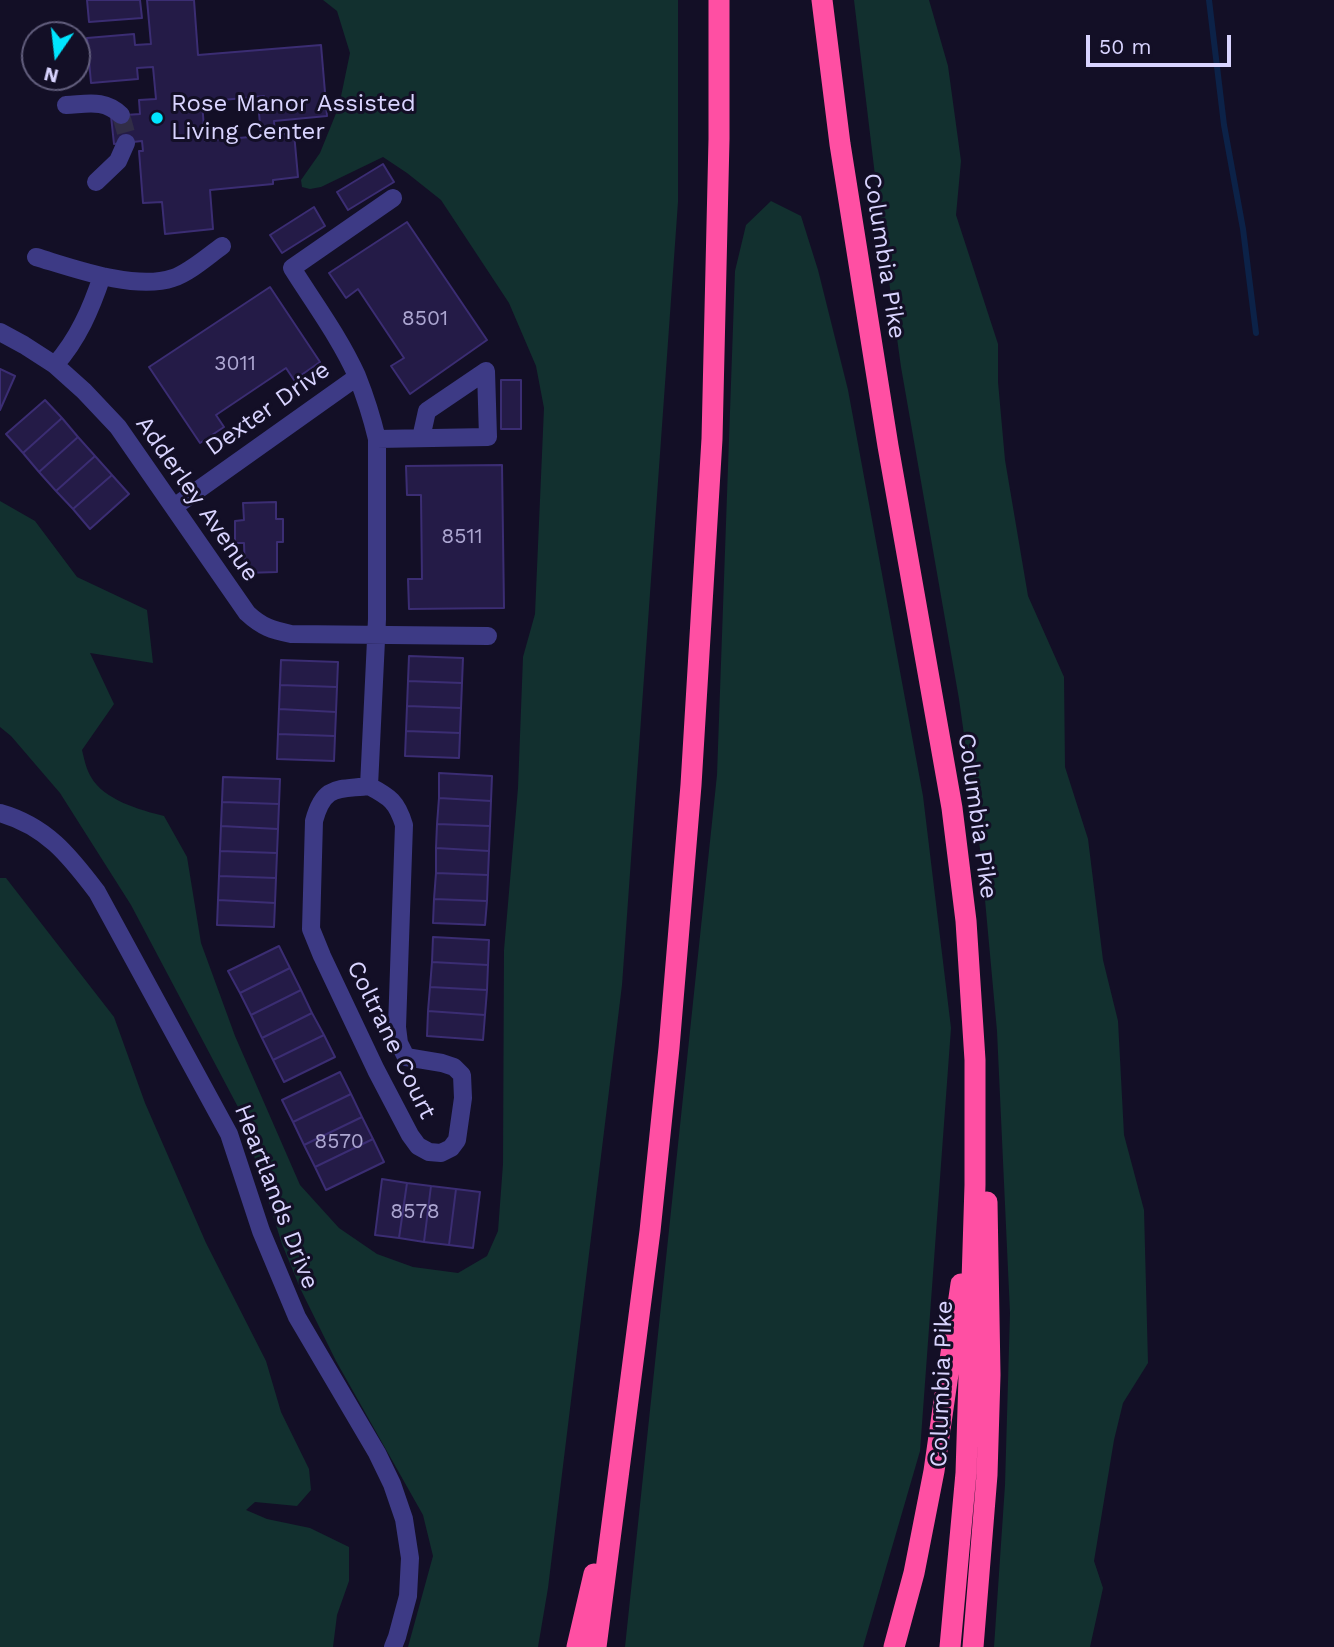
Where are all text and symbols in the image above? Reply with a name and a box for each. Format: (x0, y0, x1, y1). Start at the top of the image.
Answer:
north arrow (21, 21, 91, 91)
scale bar (1089, 21, 1234, 65)
text: 50 m (1099, 34, 1151, 59)
text: N (42, 62, 61, 88)
place label: Rose Manor Assisted Living Center (171, 90, 416, 146)
marker: Rose Manor Assisted Living Center (149, 110, 165, 126)
street label: Columbia Pike (857, 171, 911, 341)
house number: 8501 (402, 306, 448, 332)
house number: 3011 (214, 351, 256, 377)
street label: Dexter Drive (200, 356, 336, 462)
street label: Adderley Avenue (129, 411, 265, 587)
house number: 8511 (441, 524, 483, 550)
street label: Columbia Pike (951, 731, 1003, 901)
street label: Coltrane Court (340, 956, 442, 1124)
street label: Heartlands Drive (228, 1101, 324, 1293)
house number: 8570 (314, 1129, 364, 1155)
house number: 8578 (390, 1199, 440, 1225)
street label: Columbia Pike (925, 1300, 959, 1468)

